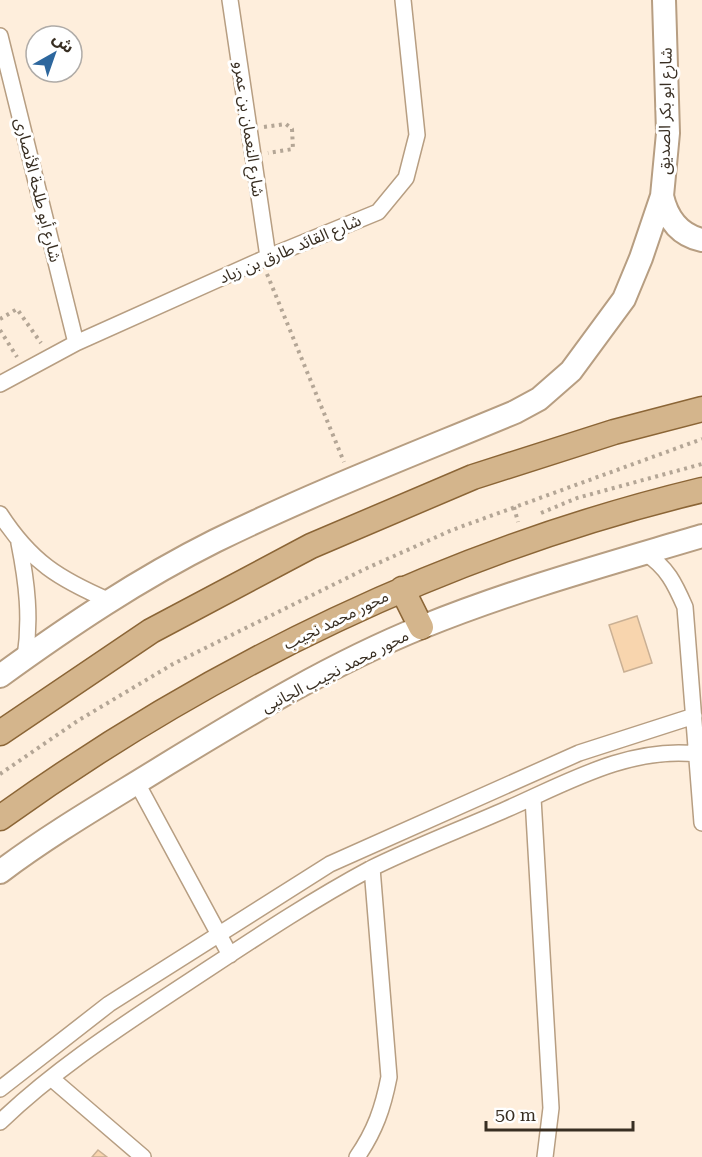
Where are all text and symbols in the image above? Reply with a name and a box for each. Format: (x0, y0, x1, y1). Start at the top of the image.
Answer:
north arrow (24, 24, 84, 84)
text: ش (49, 29, 78, 57)
street label: شارع ابو بكر الصديق (654, 47, 679, 175)
street label: شارع النعمان بن عمرو (227, 60, 268, 198)
street label: شارع أبو طلحة الأنصارى (8, 116, 65, 265)
street label: شارع القائد طارق بن زياد (216, 210, 365, 290)
street label: محور محمد نجيب (280, 586, 392, 654)
street label: محور محمد نجيب الجانبى (258, 626, 412, 716)
scale bar (486, 1094, 633, 1132)
text: 50 m (495, 1104, 536, 1125)

